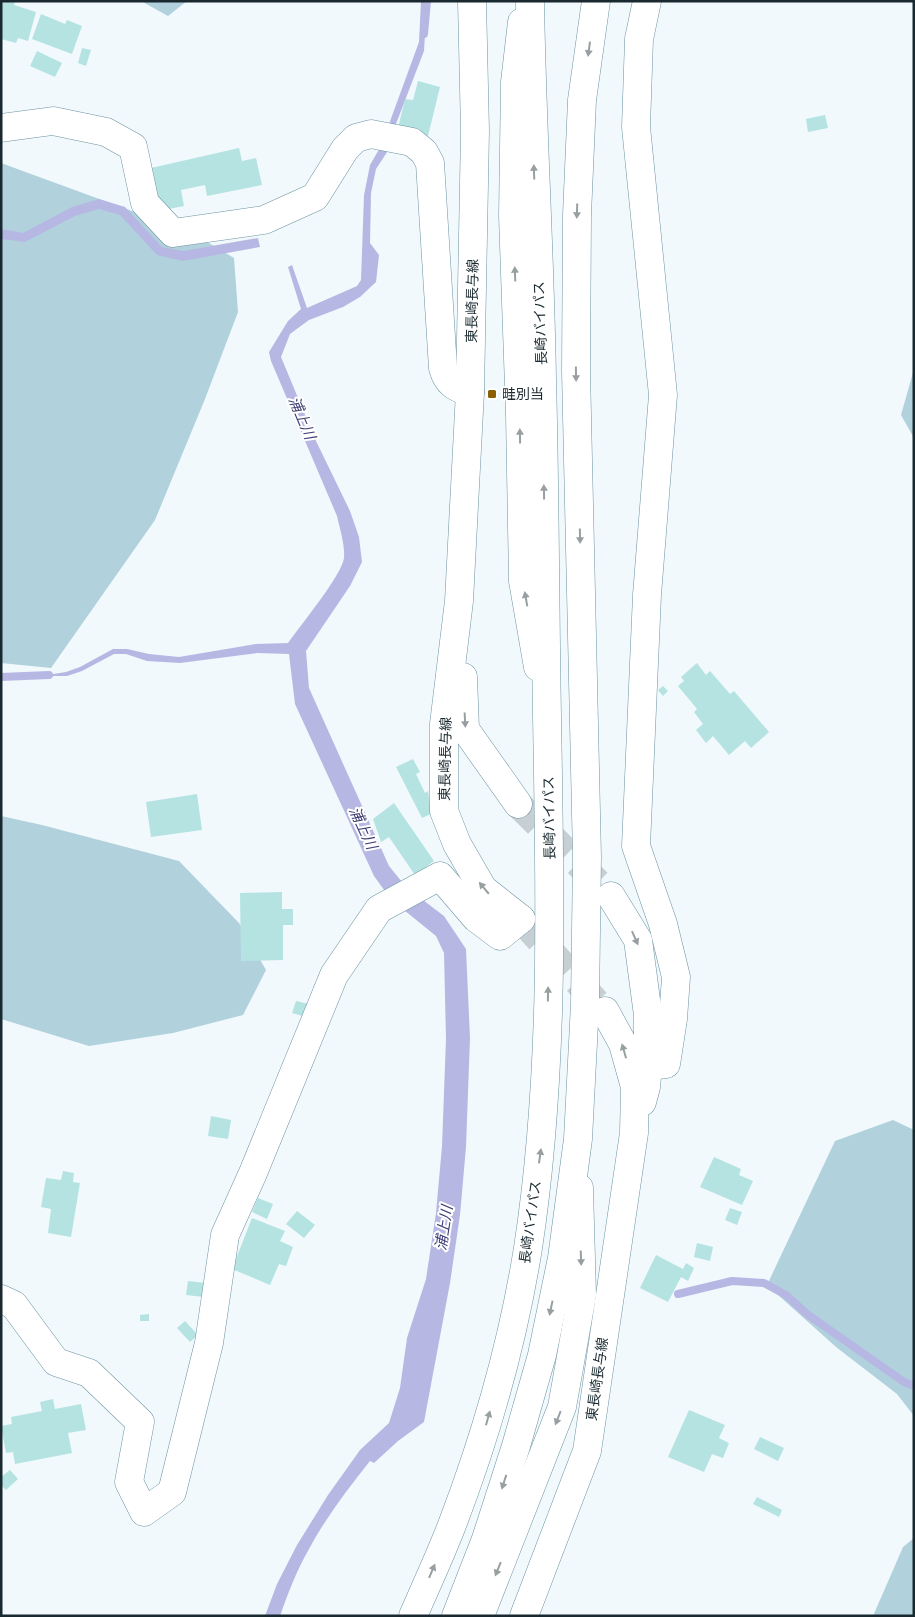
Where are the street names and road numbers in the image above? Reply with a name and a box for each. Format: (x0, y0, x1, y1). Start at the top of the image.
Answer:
street label: 東長崎長与線 (463, 259, 481, 343)
street label: 長崎バイパス (531, 281, 549, 365)
street label: 東長崎長与線 (436, 717, 454, 801)
street label: 長崎バイパス (540, 776, 558, 860)
street label: 長崎バイパス (516, 1179, 544, 1265)
street label: 東長崎長与線 (583, 1336, 611, 1422)

